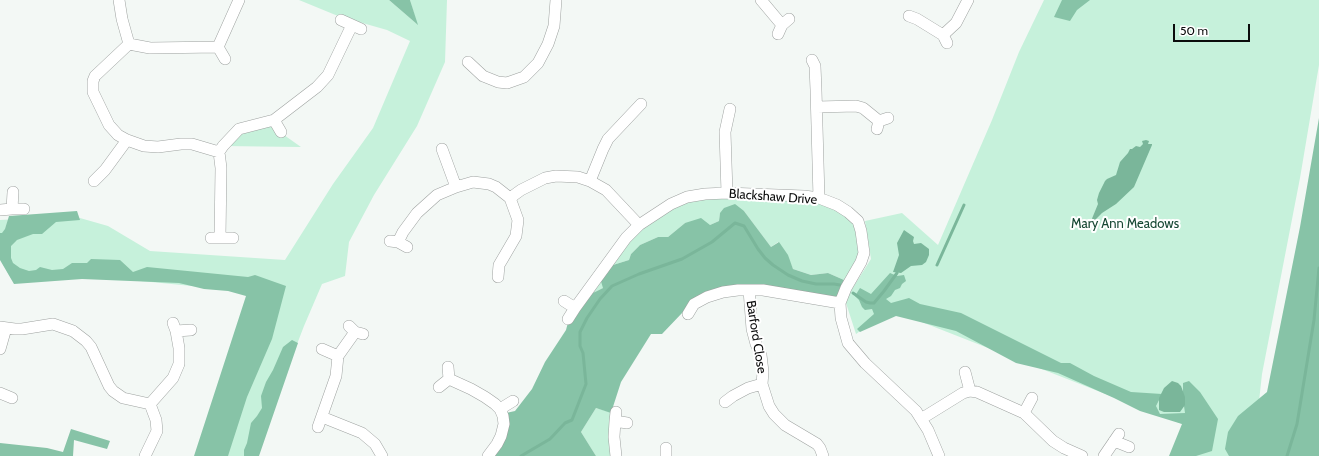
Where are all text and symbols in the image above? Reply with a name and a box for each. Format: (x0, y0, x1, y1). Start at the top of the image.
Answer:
scale bar (1175, 16, 1252, 42)
text: 50 m (1180, 23, 1208, 38)
street label: Blackshaw Drive (728, 186, 818, 208)
park label: Mary Ann Meadows (1071, 216, 1179, 232)
street label: Barford Close (743, 299, 769, 375)

